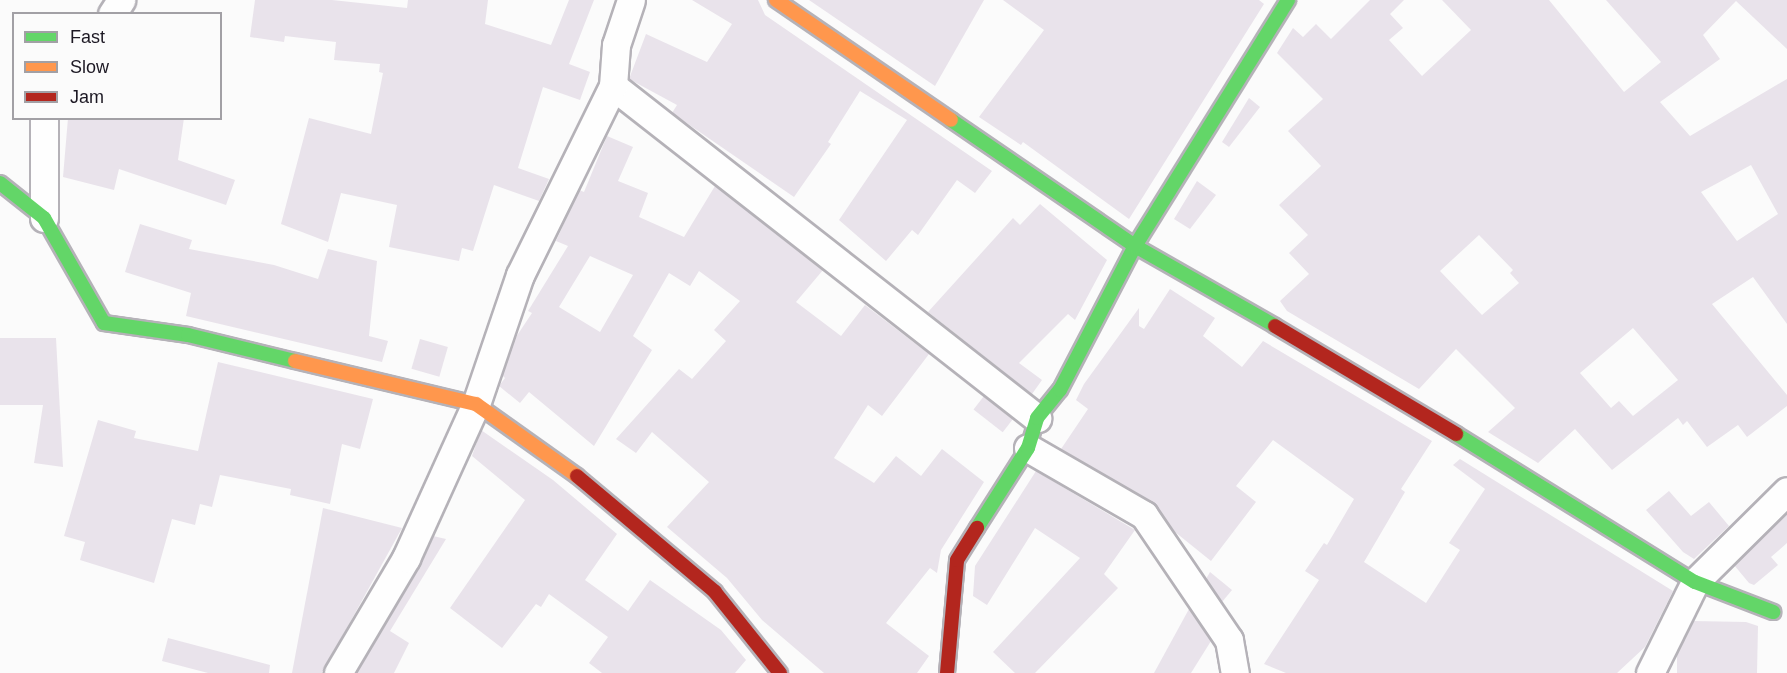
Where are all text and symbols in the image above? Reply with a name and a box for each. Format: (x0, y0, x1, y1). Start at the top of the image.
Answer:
legend (12, 12, 222, 120)
text: Fast (70, 27, 105, 47)
text: Slow (70, 57, 109, 77)
text: Jam (70, 87, 104, 107)

